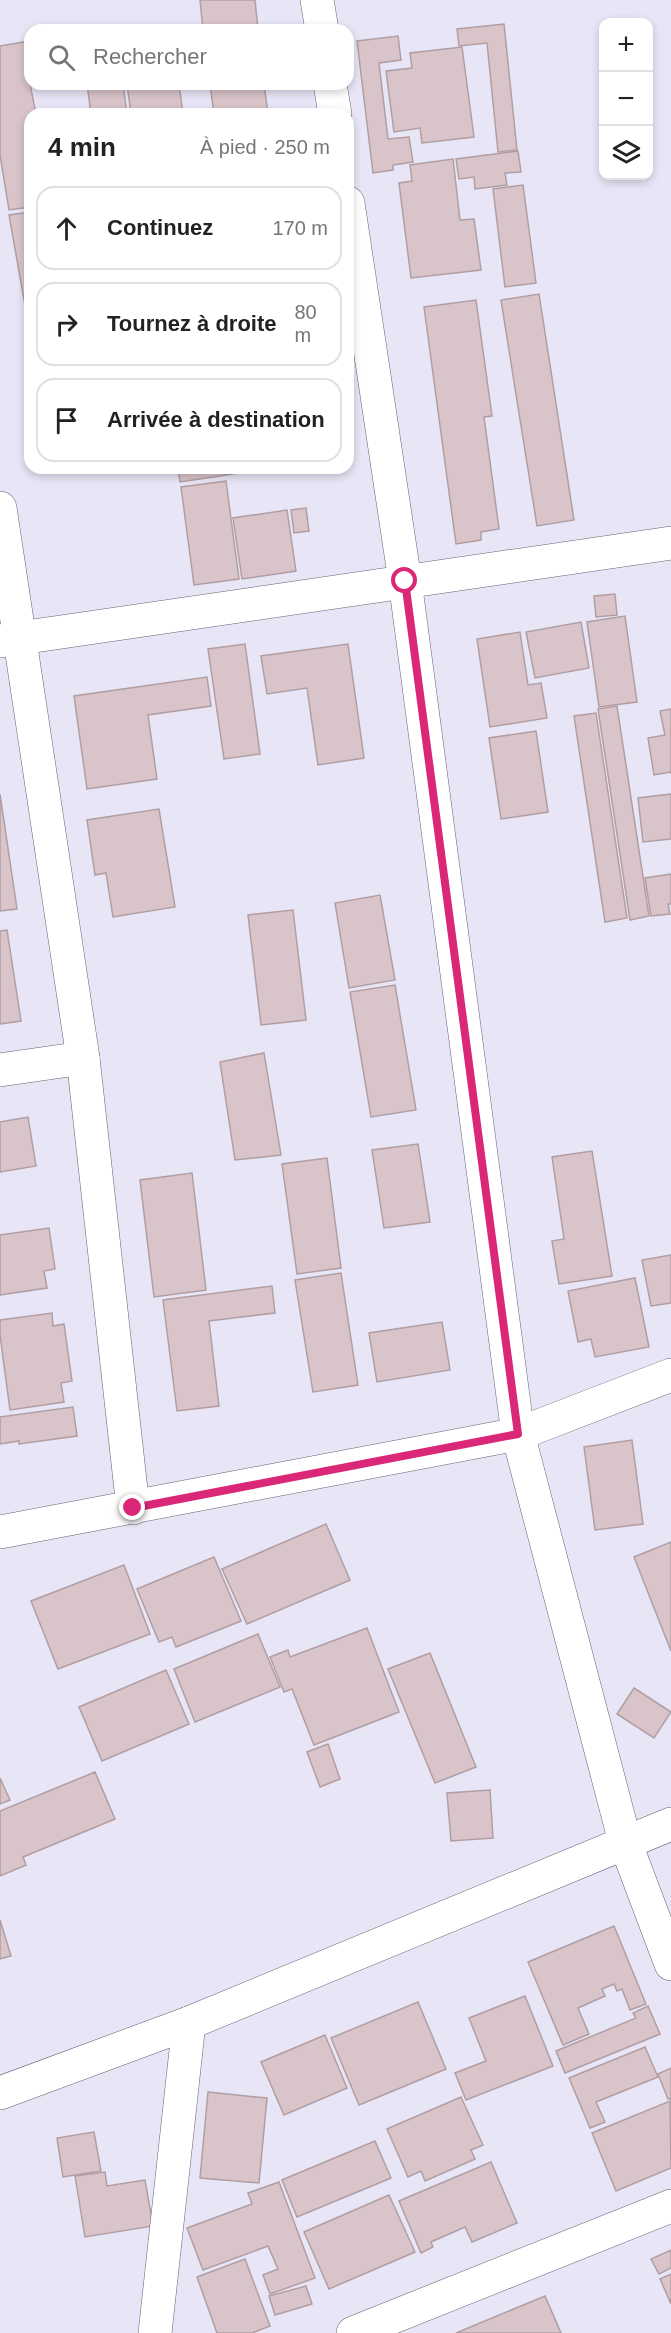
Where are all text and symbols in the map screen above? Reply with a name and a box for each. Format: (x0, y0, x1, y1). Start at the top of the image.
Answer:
map controls (599, 18, 653, 180)
button: + (599, 18, 653, 72)
search box (24, 24, 354, 90)
icon: search (45, 41, 78, 74)
text: Rechercher (93, 44, 207, 69)
button: − (599, 72, 653, 126)
button: layers (599, 126, 653, 180)
text: 4 min (48, 132, 116, 162)
text: À pied · 250 m (200, 136, 330, 158)
icon: ahead (50, 212, 83, 245)
text: Continuez (107, 215, 213, 240)
text: 170 m (272, 217, 328, 239)
text: 80 m (295, 301, 317, 346)
icon: right (50, 308, 83, 341)
text: Tournez à droite (107, 311, 277, 336)
icon: arrive (50, 404, 83, 437)
text: Arrivée à destination (107, 407, 325, 432)
route start (391, 567, 417, 593)
route end (119, 1494, 145, 1520)

